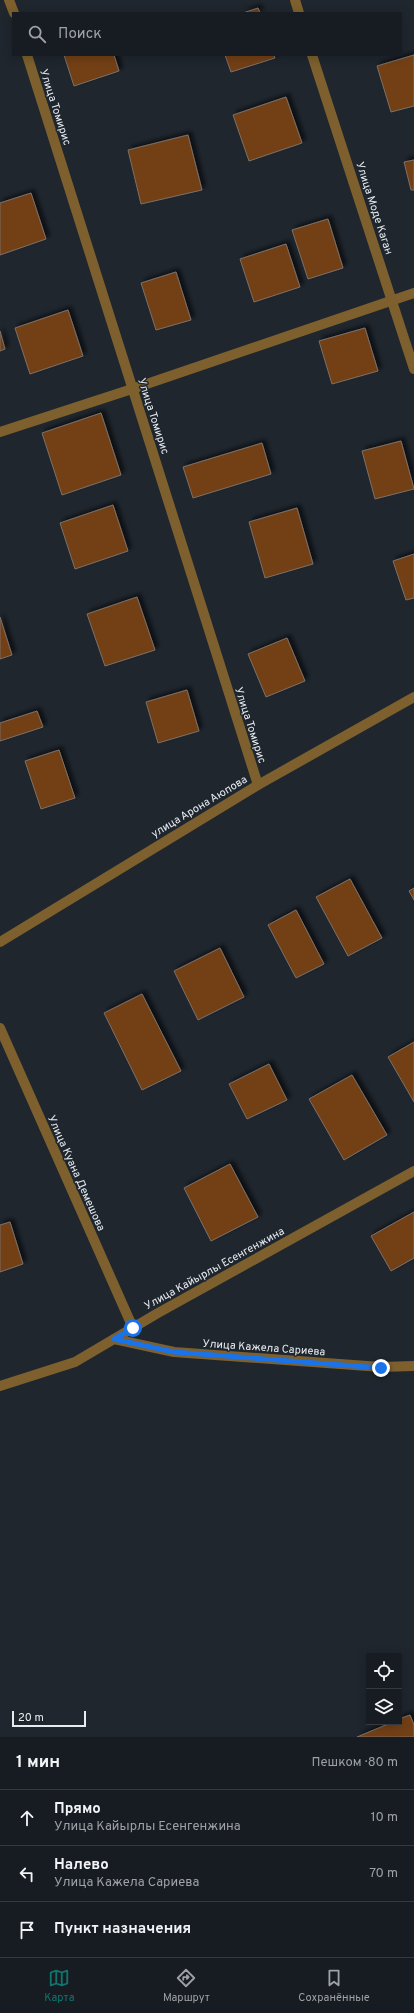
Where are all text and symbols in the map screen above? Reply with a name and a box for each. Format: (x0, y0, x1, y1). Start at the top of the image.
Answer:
search box (12, 12, 402, 56)
icon: search (26, 23, 48, 45)
text: Поиск (58, 25, 102, 44)
street label: Улица Томирис (36, 67, 74, 147)
street label: Улица Моде Каган (352, 160, 396, 257)
street label: Улица Томирис (134, 376, 172, 456)
street label: Улица Томирис (231, 685, 269, 765)
street label: улица Арона Аюпова (149, 773, 250, 841)
street label: Улица Куана Демешова (44, 1113, 108, 1234)
street label: Улица Кайырлы Есенгенжина (142, 1224, 287, 1313)
route start (124, 1319, 142, 1337)
street label: Улица Кажела Сариева (202, 1337, 326, 1359)
route end (372, 1359, 390, 1377)
map controls (366, 1653, 402, 1725)
button: locate (366, 1653, 402, 1689)
button: layers (366, 1689, 402, 1725)
scale bar (12, 1709, 86, 1728)
text: 20 m (18, 1711, 44, 1725)
text: 1 мин (16, 1752, 60, 1774)
text: Пешком · 80 m (312, 1755, 398, 1771)
text: Прямо (54, 1800, 101, 1819)
icon: ahead (16, 1807, 38, 1829)
text: 10 m (371, 1810, 398, 1826)
text: Улица Кайырлы Есенгенжина (54, 1819, 241, 1835)
text: Налево (54, 1856, 109, 1875)
icon: left (16, 1863, 38, 1885)
text: 70 m (369, 1866, 398, 1882)
text: Улица Кажела Сариева (54, 1875, 199, 1891)
icon: arrive (16, 1919, 38, 1941)
text: Пункт назначения (54, 1920, 191, 1939)
tab: Карта (44, 1967, 74, 2005)
tab: Маршрут (163, 1967, 210, 2005)
tab: Сохранённые (298, 1967, 370, 2005)

